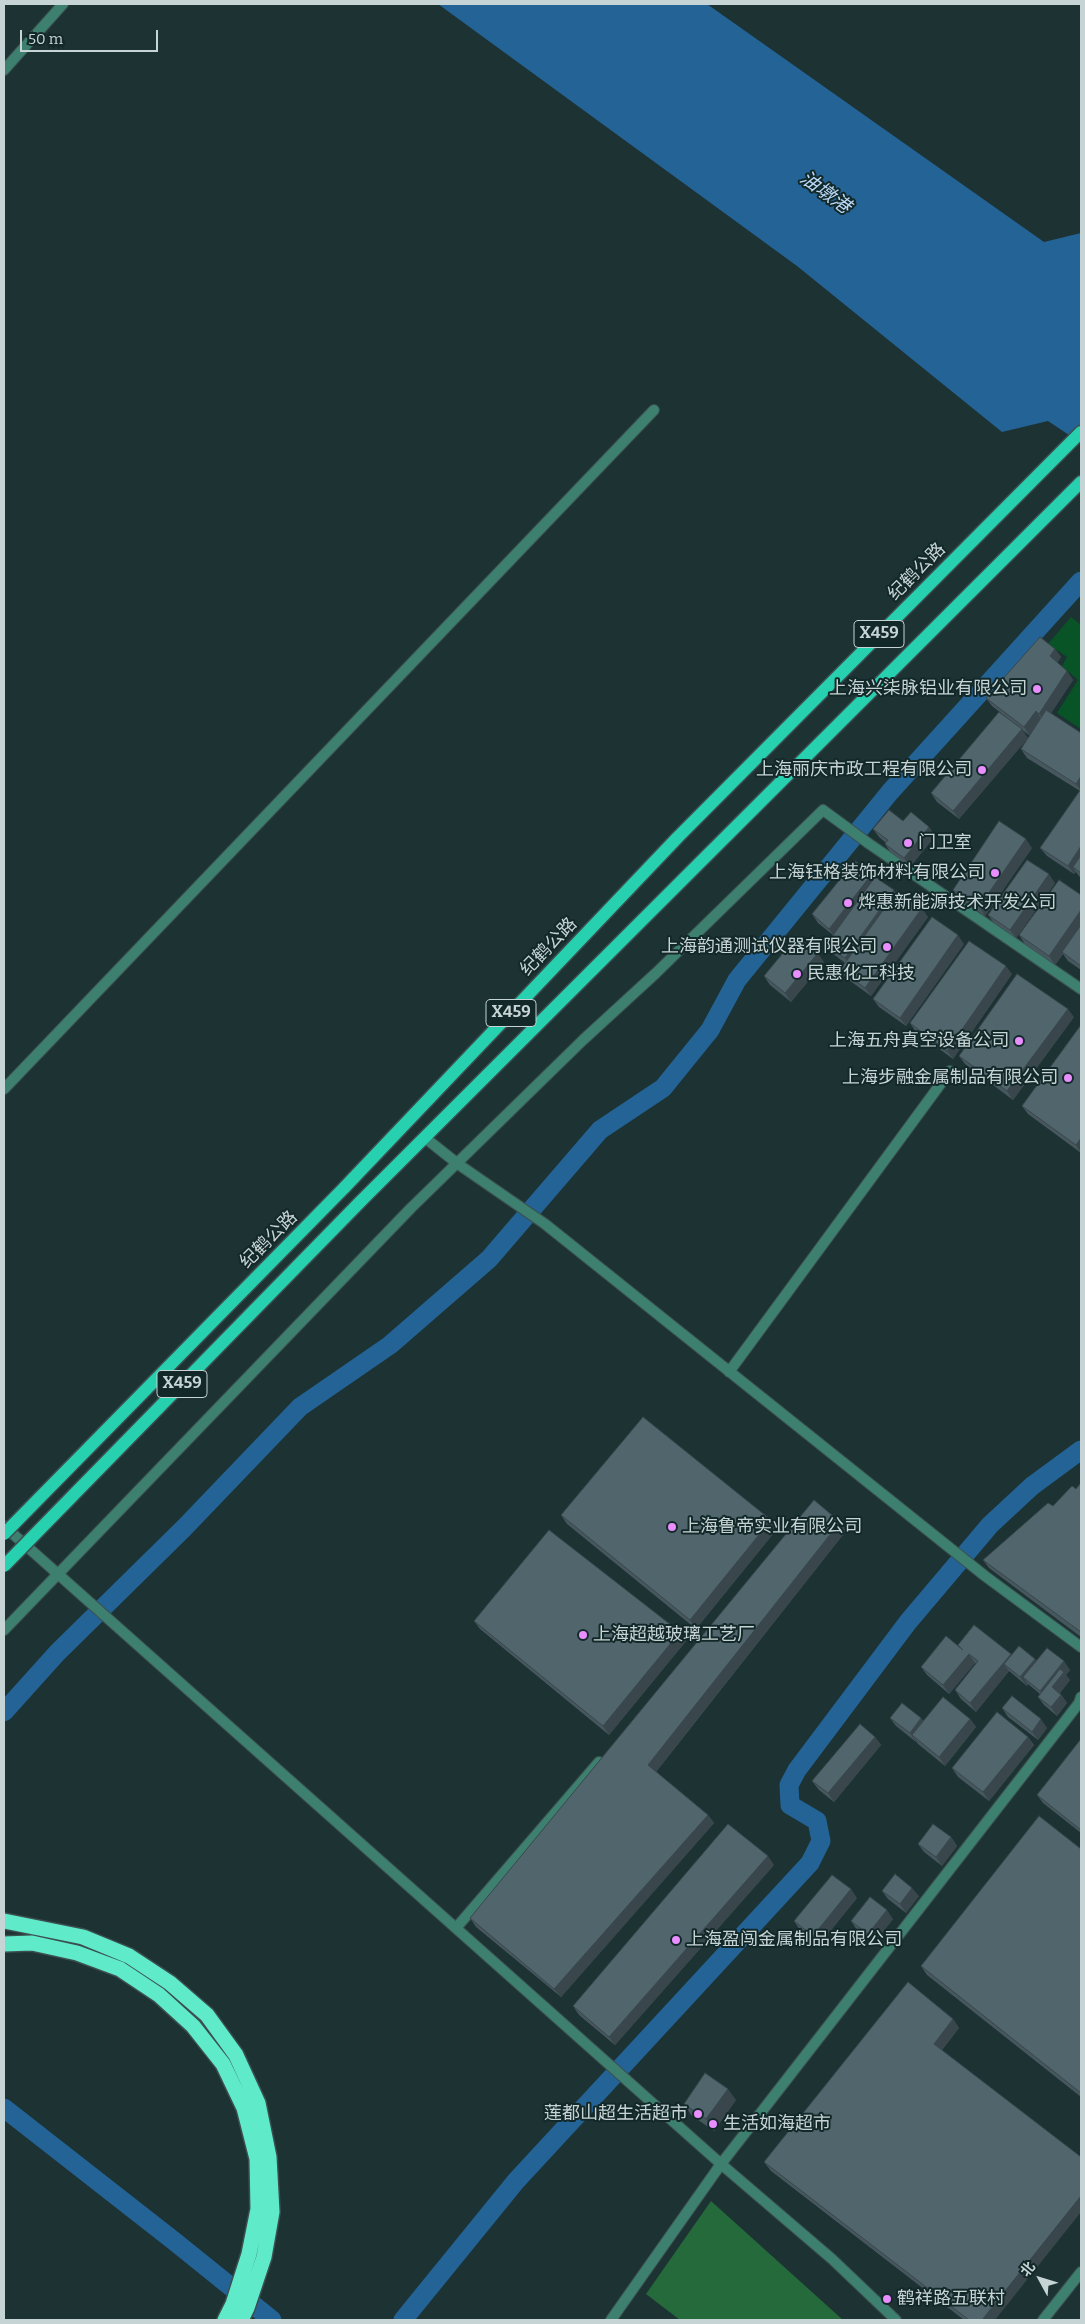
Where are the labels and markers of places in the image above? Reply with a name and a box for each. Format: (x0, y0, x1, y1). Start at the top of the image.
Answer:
place label: 上海兴柒脉铝业有限公司 (829, 678, 1027, 700)
marker: 上海兴柒脉铝业有限公司 (1031, 683, 1043, 695)
place label: 上海丽庆市政工程有限公司 (756, 759, 972, 781)
marker: 上海丽庆市政工程有限公司 (976, 764, 988, 776)
place label: 门卫室 (918, 832, 972, 854)
marker: 门卫室 (902, 837, 914, 849)
place label: 上海钰格装饰材料有限公司 (769, 862, 985, 884)
marker: 上海钰格装饰材料有限公司 (989, 867, 1001, 879)
place label: 烨惠新能源技术开发公司 (858, 892, 1056, 914)
marker: 烨惠新能源技术开发公司 (842, 897, 854, 909)
place label: 上海韵通测试仪器有限公司 (661, 936, 877, 958)
marker: 上海韵通测试仪器有限公司 (881, 941, 893, 953)
place label: 民惠化工科技 (807, 963, 915, 985)
marker: 民惠化工科技 (791, 968, 803, 980)
place label: 上海五舟真空设备公司 (829, 1030, 1009, 1052)
marker: 上海五舟真空设备公司 (1013, 1035, 1025, 1047)
place label: 上海步融金属制品有限公司 (842, 1067, 1058, 1089)
marker: 上海步融金属制品有限公司 (1062, 1072, 1074, 1084)
place label: 上海鲁帝实业有限公司 (682, 1516, 862, 1538)
marker: 上海鲁帝实业有限公司 (666, 1521, 678, 1533)
place label: 上海超越玻璃工艺厂 (593, 1624, 755, 1646)
marker: 上海超越玻璃工艺厂 (577, 1629, 589, 1641)
place label: 上海盈闯金属制品有限公司 (686, 1929, 902, 1951)
marker: 上海盈闯金属制品有限公司 (670, 1934, 682, 1946)
place label: 莲都山超生活超市 (544, 2103, 688, 2125)
marker: 莲都山超生活超市 (692, 2108, 704, 2120)
place label: 生活如海超市 (723, 2113, 831, 2135)
marker: 生活如海超市 (707, 2118, 719, 2130)
place label: 鹤祥路五联村 (897, 2288, 1005, 2310)
marker: 鹤祥路五联村 (881, 2293, 893, 2305)

